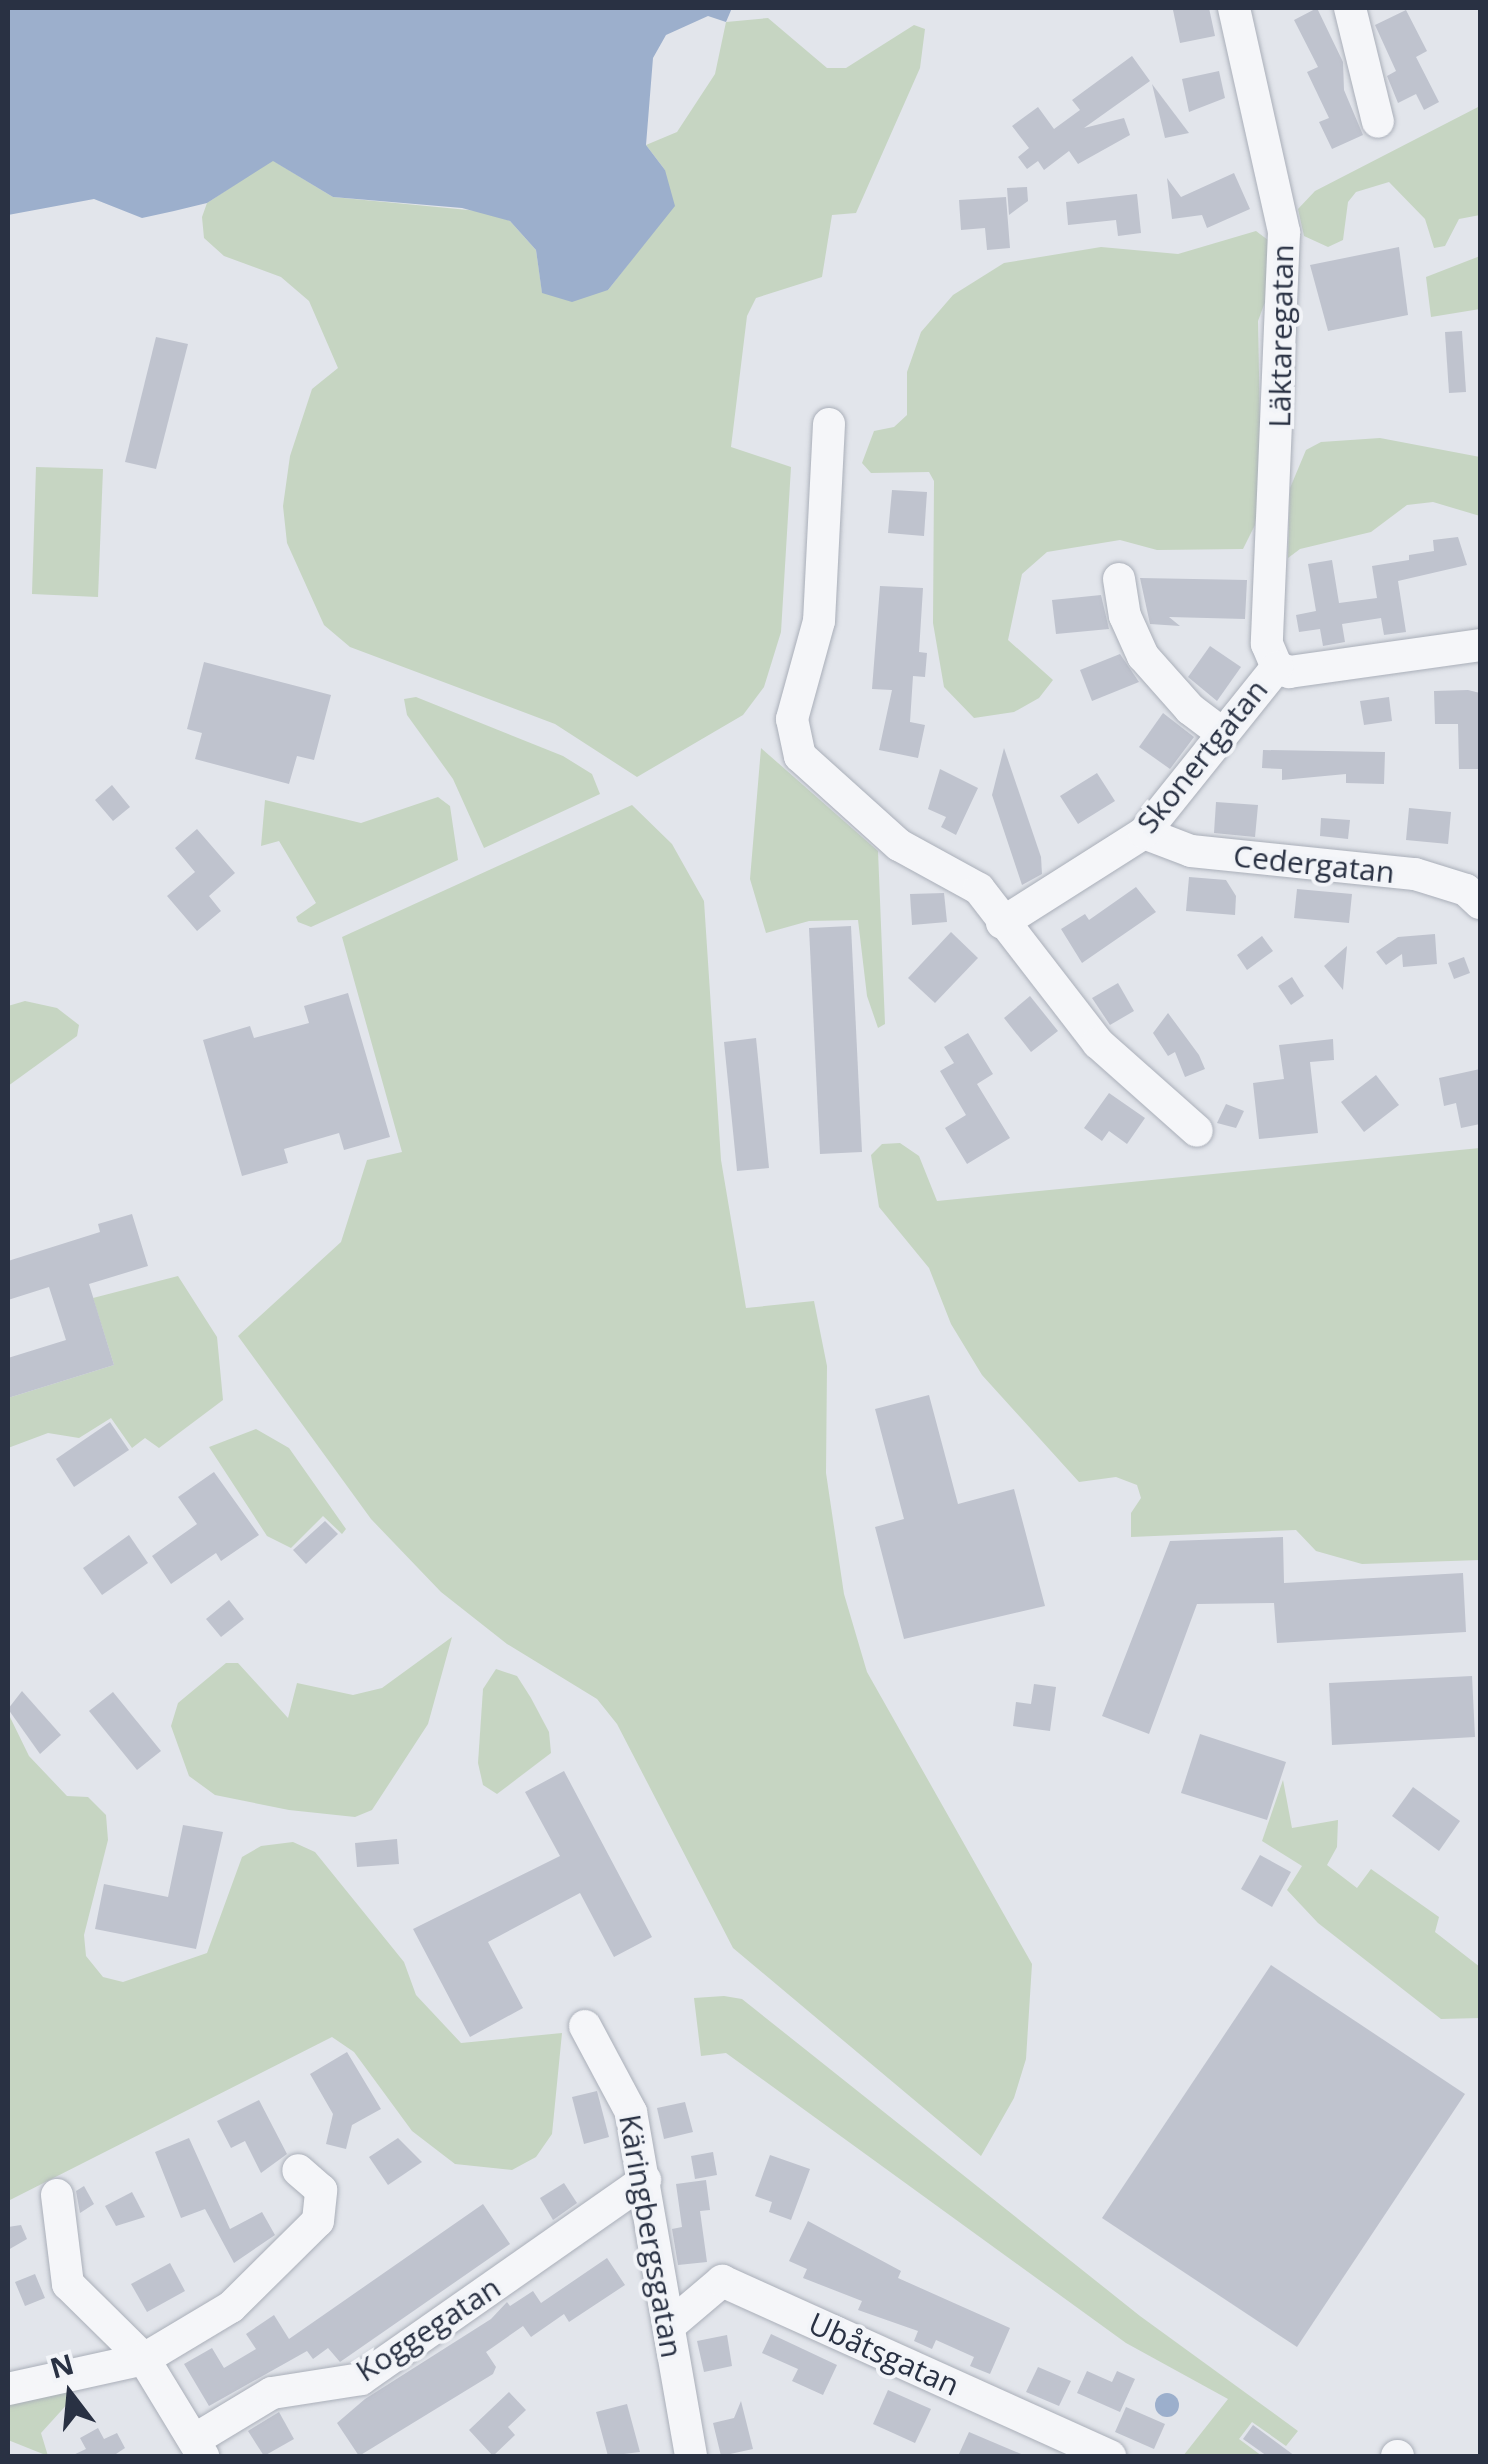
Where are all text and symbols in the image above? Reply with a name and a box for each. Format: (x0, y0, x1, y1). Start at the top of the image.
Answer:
street label: Läktaregatan (1261, 244, 1301, 428)
street label: Skonertgatan (1129, 672, 1275, 840)
street label: Cedergatan (1232, 838, 1396, 890)
street label: Käringbergsgatan (612, 2112, 690, 2360)
street label: Koggegatan (349, 2269, 507, 2389)
street label: Ubåtsgatan (803, 2305, 965, 2403)
north arrow (20, 2344, 120, 2444)
text: N (46, 2344, 78, 2387)

